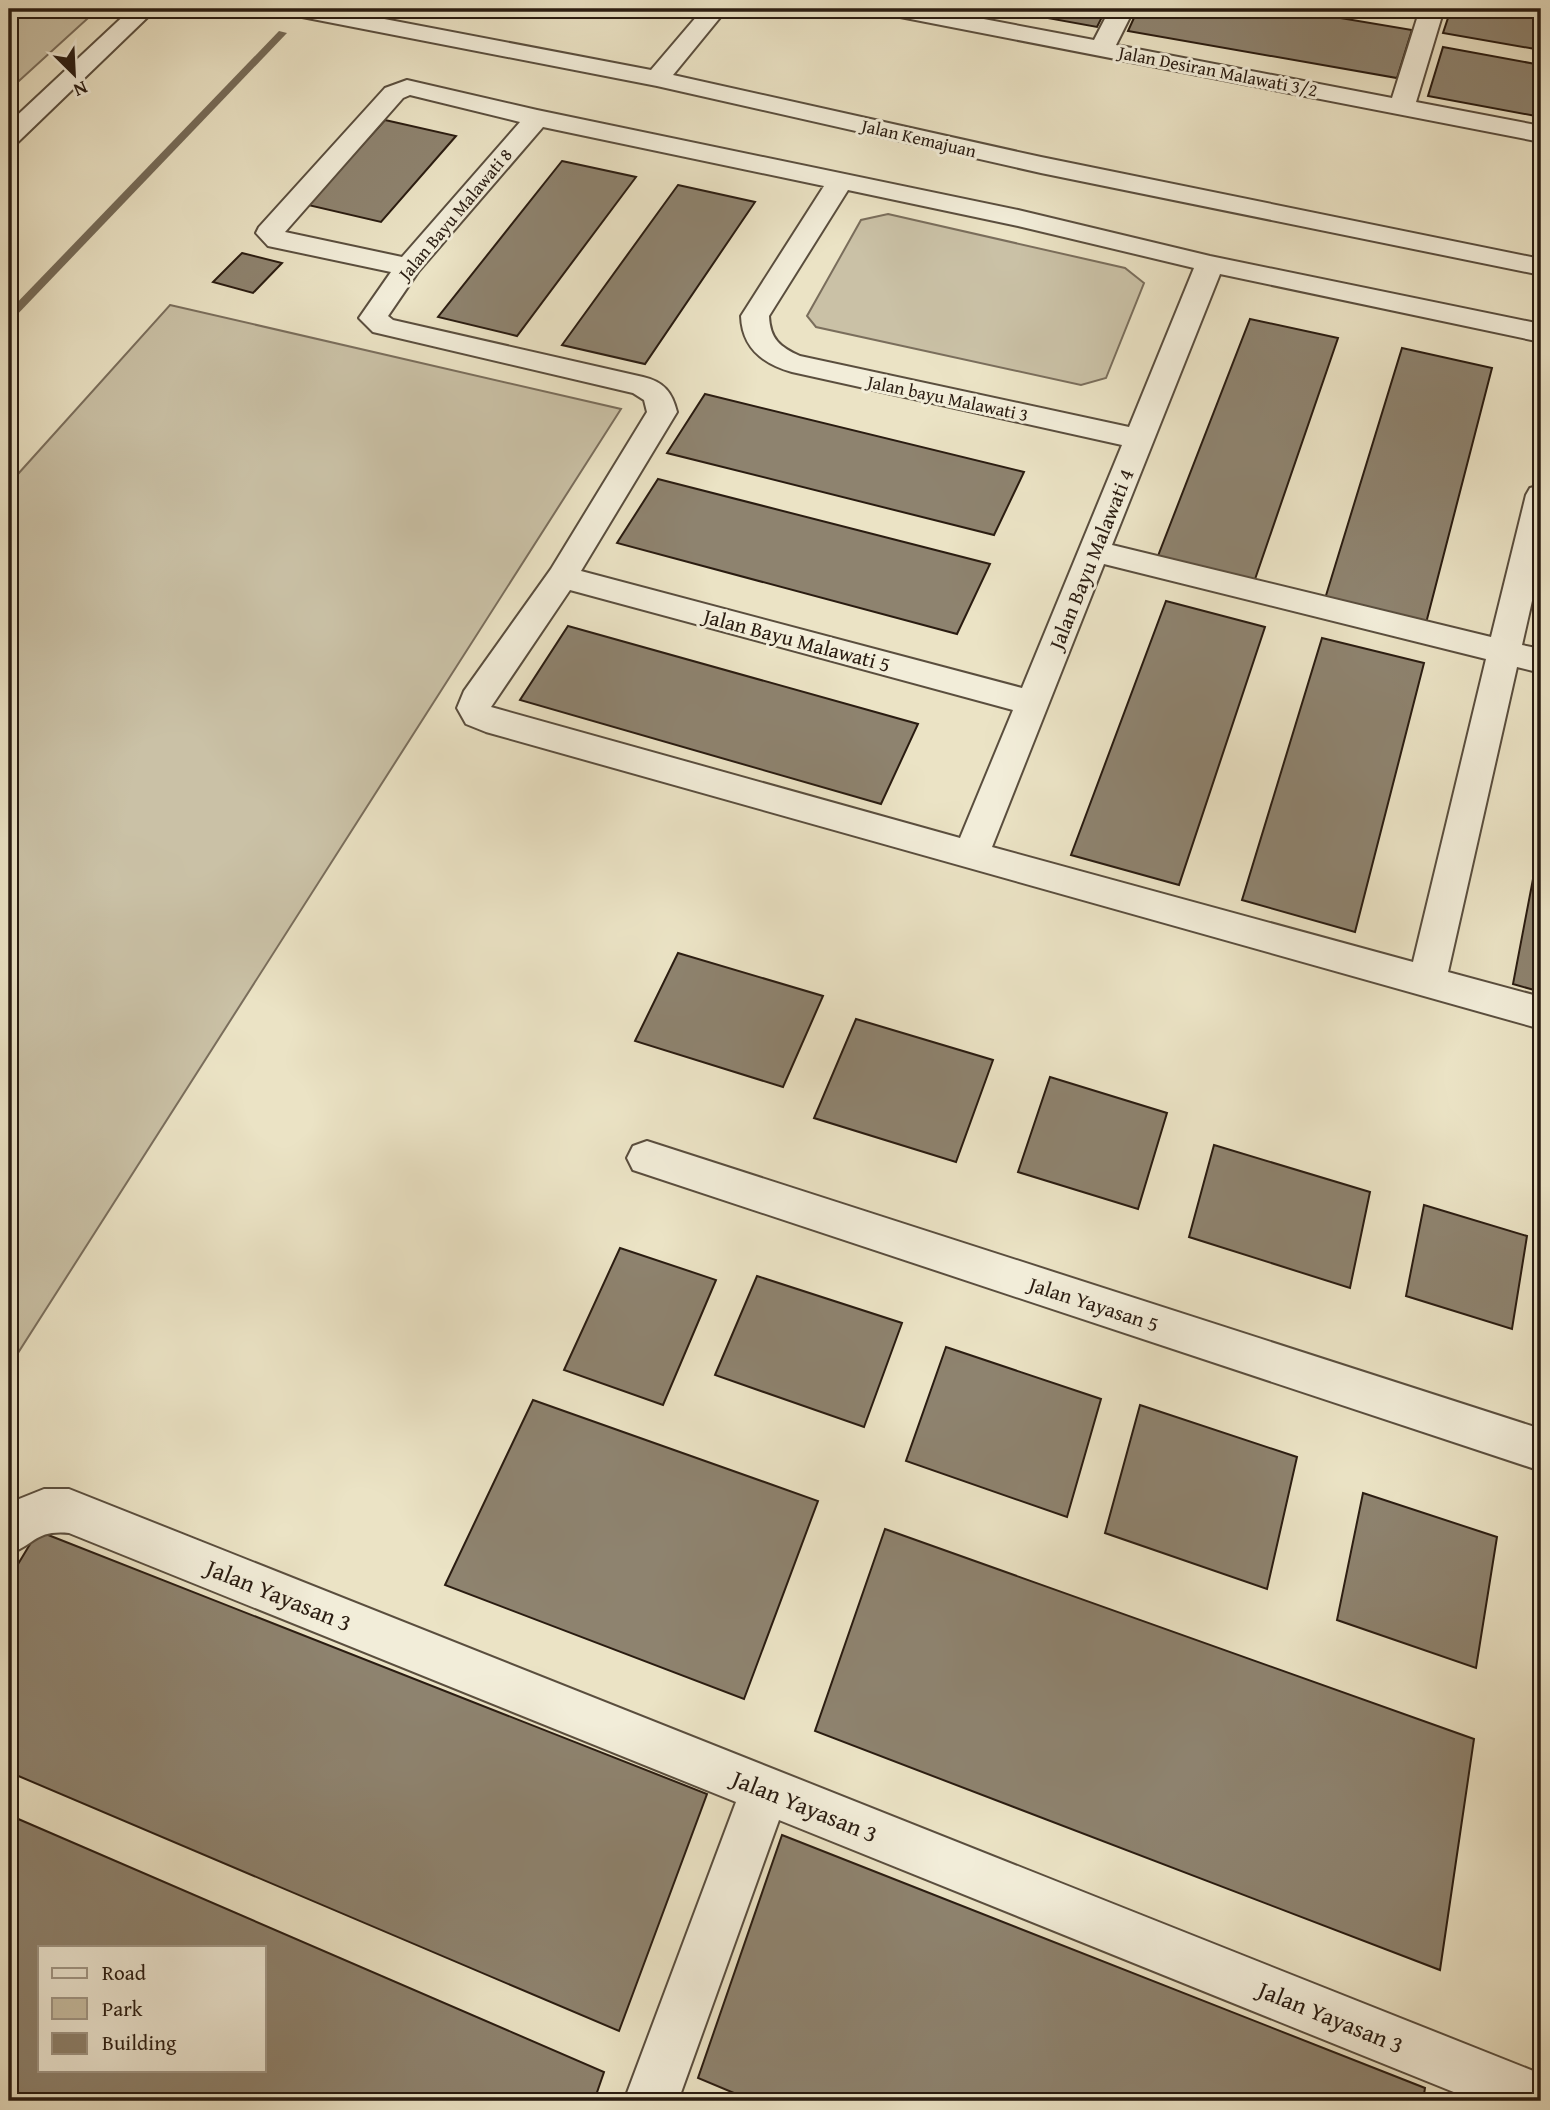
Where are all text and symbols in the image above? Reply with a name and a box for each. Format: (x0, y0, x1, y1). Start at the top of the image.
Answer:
north arrow (38, 38, 108, 108)
street label: Jalan Desiran Malawati 3/2 (1114, 38, 1320, 104)
text: N (69, 74, 92, 105)
street label: Jalan Kemajuan (857, 111, 979, 164)
street label: Jalan Bayu Malawati 8 (390, 142, 518, 287)
street label: Jalan bayu Malawati 3 (863, 367, 1031, 428)
street label: Jalan Bayu Malawati 4 (1039, 464, 1141, 657)
street label: Jalan Bayu Malawati 5 (697, 599, 894, 680)
street label: Jalan Yayasan 5 (1022, 1267, 1163, 1340)
street label: Jalan Yayasan 3 (198, 1549, 357, 1640)
street label: Jalan Yayasan 3 (724, 1760, 883, 1851)
legend (38, 1946, 266, 2072)
text: Road (102, 1957, 147, 1988)
street label: Jalan Yayasan 3 (1250, 1971, 1409, 2062)
text: Park (102, 1993, 143, 2024)
text: Building (102, 2027, 177, 2058)

